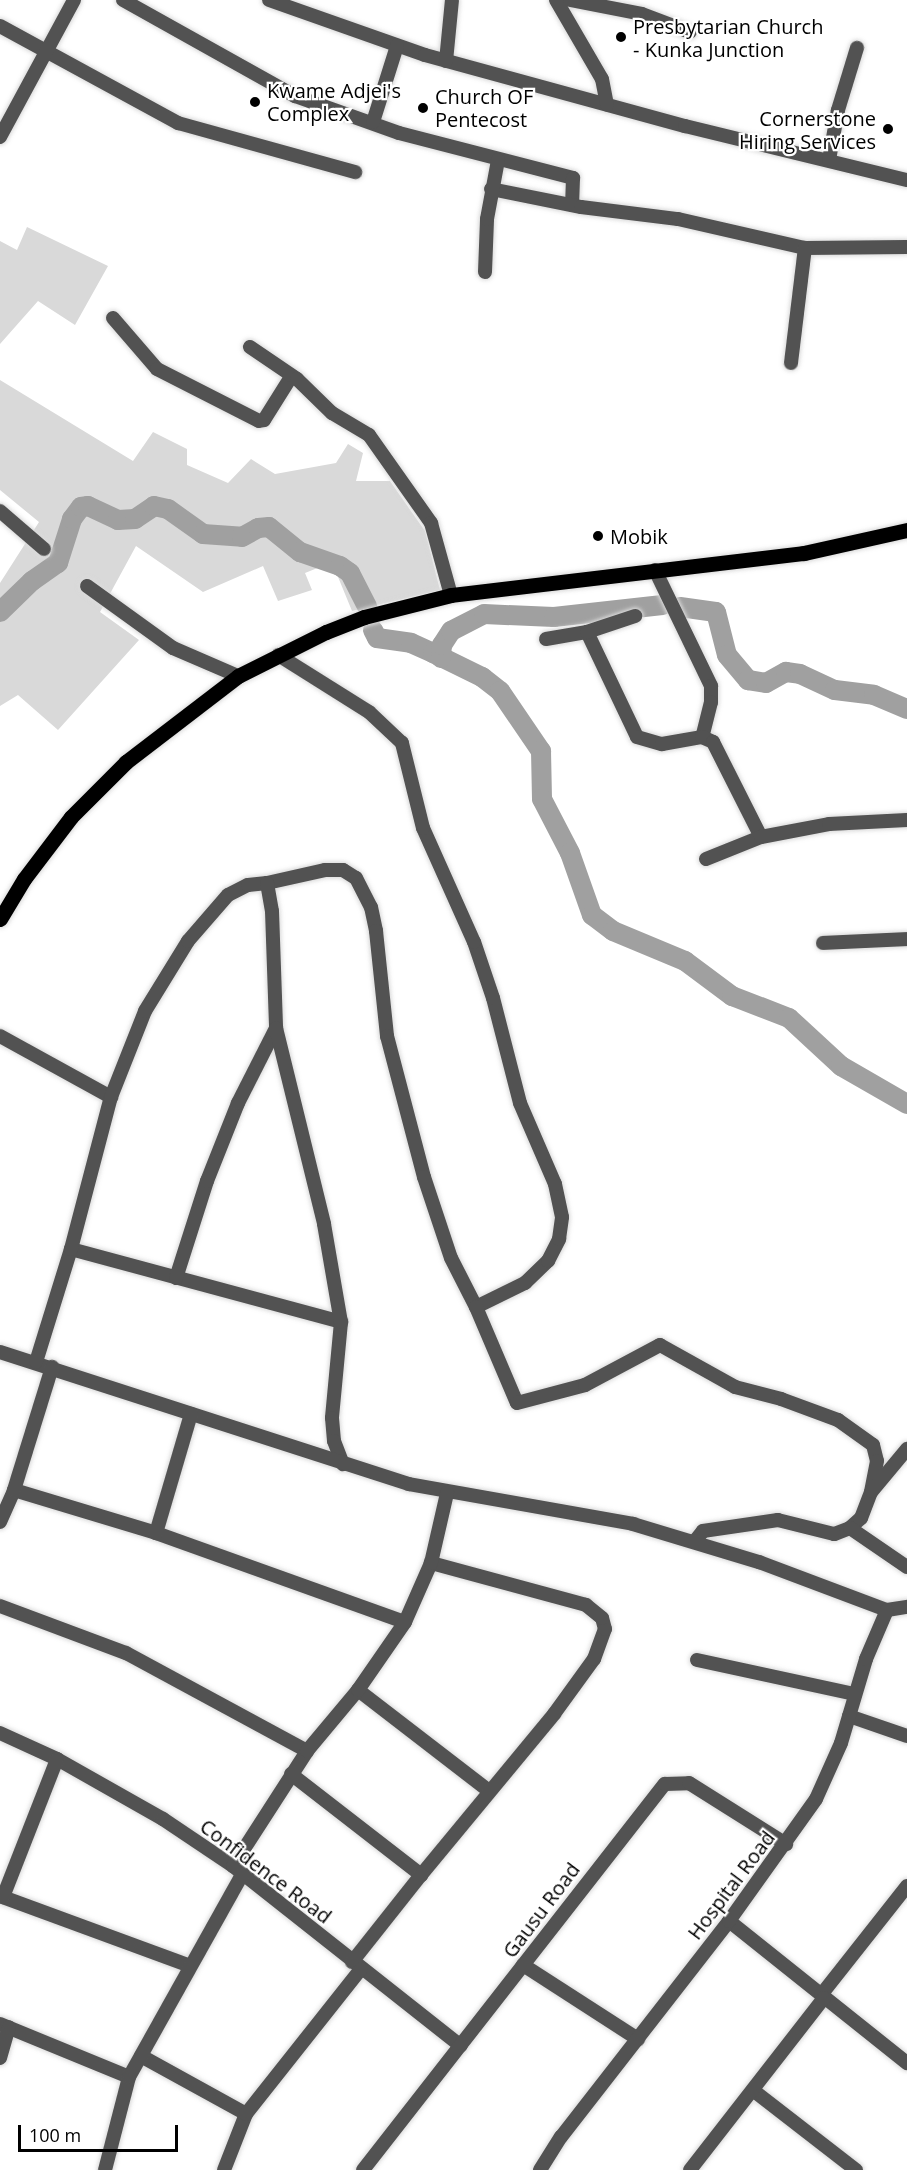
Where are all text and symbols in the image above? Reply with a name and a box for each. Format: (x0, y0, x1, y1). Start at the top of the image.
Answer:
place label: Presbytarian Church - Kunka Junction (633, 14, 823, 61)
marker: Presbytarian Church - Kunka Junction (614, 30, 628, 44)
place label: Kwame Adjei's Complex (267, 78, 401, 125)
place label: Church OF Pentecost (435, 84, 533, 131)
marker: Kwame Adjei's Complex (248, 95, 262, 109)
marker: Church OF Pentecost (416, 101, 430, 115)
place label: Cornerstone Hiring Services (739, 106, 876, 153)
marker: Cornerstone Hiring Services (881, 122, 895, 136)
place label: Mobik (610, 524, 668, 548)
marker: Mobik (591, 529, 605, 543)
street label: Confidence Road (196, 1814, 336, 1928)
street label: Hospital Road (682, 1826, 780, 1944)
street label: Gausu Road (498, 1858, 584, 1962)
scale bar (21, 2113, 182, 2151)
text: 100 m (29, 2123, 81, 2147)

